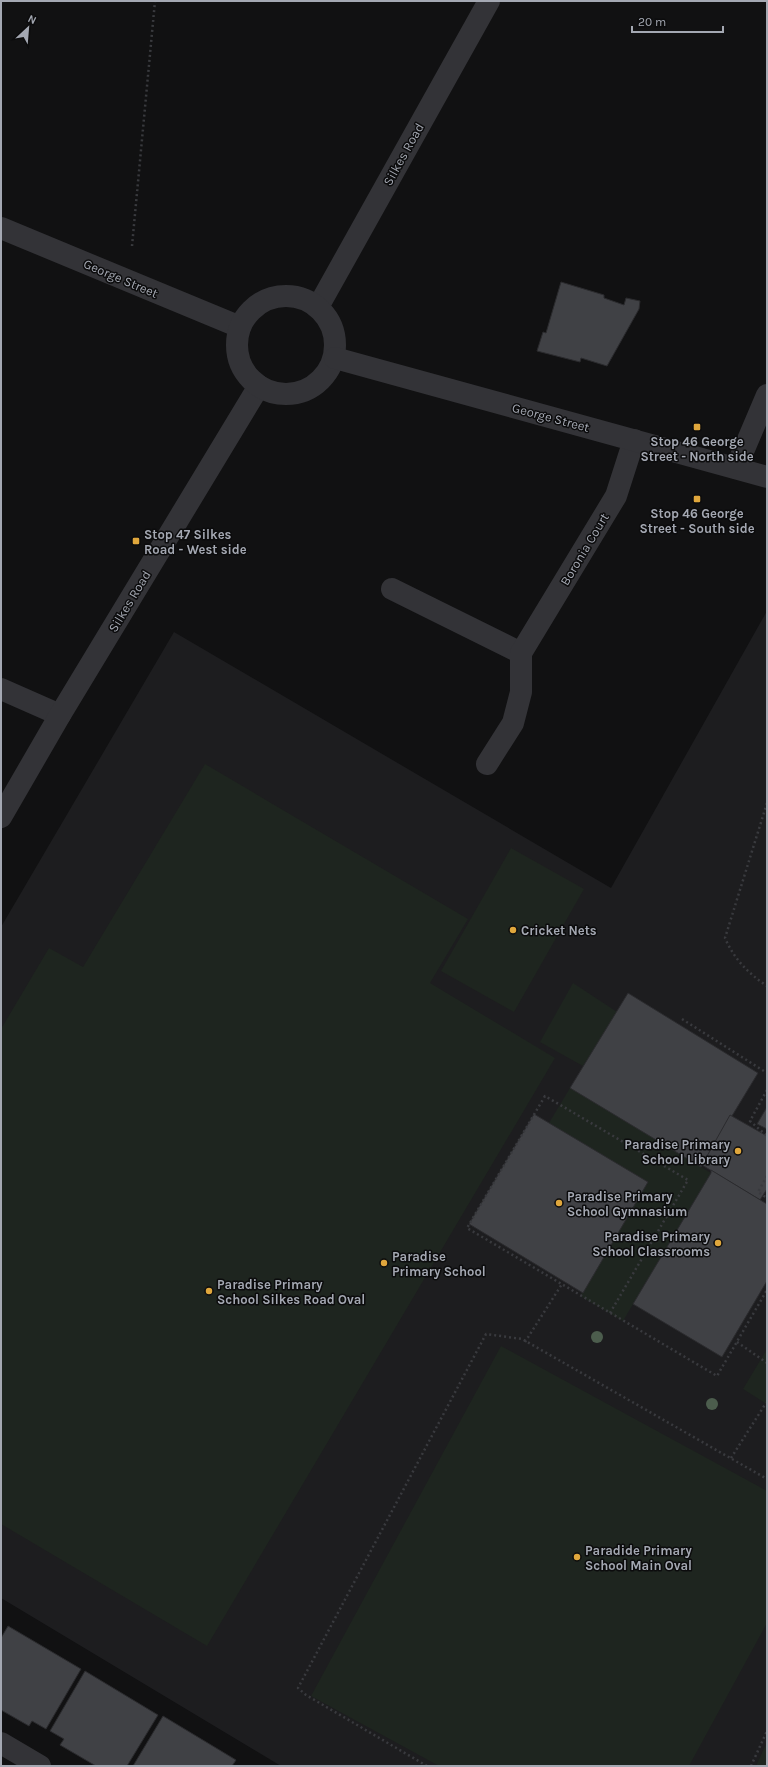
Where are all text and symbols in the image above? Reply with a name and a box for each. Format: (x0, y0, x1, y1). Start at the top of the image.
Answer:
north arrow (8, 8, 48, 48)
scale bar (632, 8, 723, 34)
text: N (26, 12, 39, 27)
text: 20 m (638, 15, 666, 29)
street label: Silkes Road (380, 120, 427, 188)
street label: George Street (81, 256, 160, 301)
street label: George Street (511, 400, 591, 435)
marker: Stop 46 George Street - North side (692, 422, 702, 432)
place label: Stop 46 George Street - North side (640, 434, 754, 464)
marker: Stop 46 George Street - South side (692, 494, 702, 504)
place label: Stop 46 George Street - South side (639, 506, 755, 536)
street label: Boronia Court (557, 510, 612, 588)
place label: Stop 47 Silkes Road - West side (144, 527, 247, 557)
marker: Stop 47 Silkes Road - West side (131, 536, 141, 546)
street label: Silkes Road (105, 568, 154, 635)
place label: Cricket Nets (521, 923, 597, 938)
marker: Cricket Nets (508, 925, 518, 935)
place label: Paradise Primary School Library (624, 1137, 730, 1167)
marker: Paradise Primary School Library (733, 1146, 743, 1156)
place label: Paradise Primary School Gymnasium (567, 1189, 687, 1219)
marker: Paradise Primary School Gymnasium (554, 1198, 564, 1208)
place label: Paradise Primary School Classrooms (592, 1229, 710, 1259)
marker: Paradise Primary School Classrooms (713, 1238, 723, 1248)
place label: Paradise Primary School (392, 1249, 486, 1279)
marker: Paradise Primary School (379, 1258, 389, 1268)
place label: Paradise Primary School Silkes Road Oval (217, 1277, 365, 1307)
marker: Paradise Primary School Silkes Road Oval (204, 1286, 214, 1296)
place label: Paradide Primary School Main Oval (585, 1543, 692, 1573)
marker: Paradide Primary School Main Oval (572, 1552, 582, 1562)

